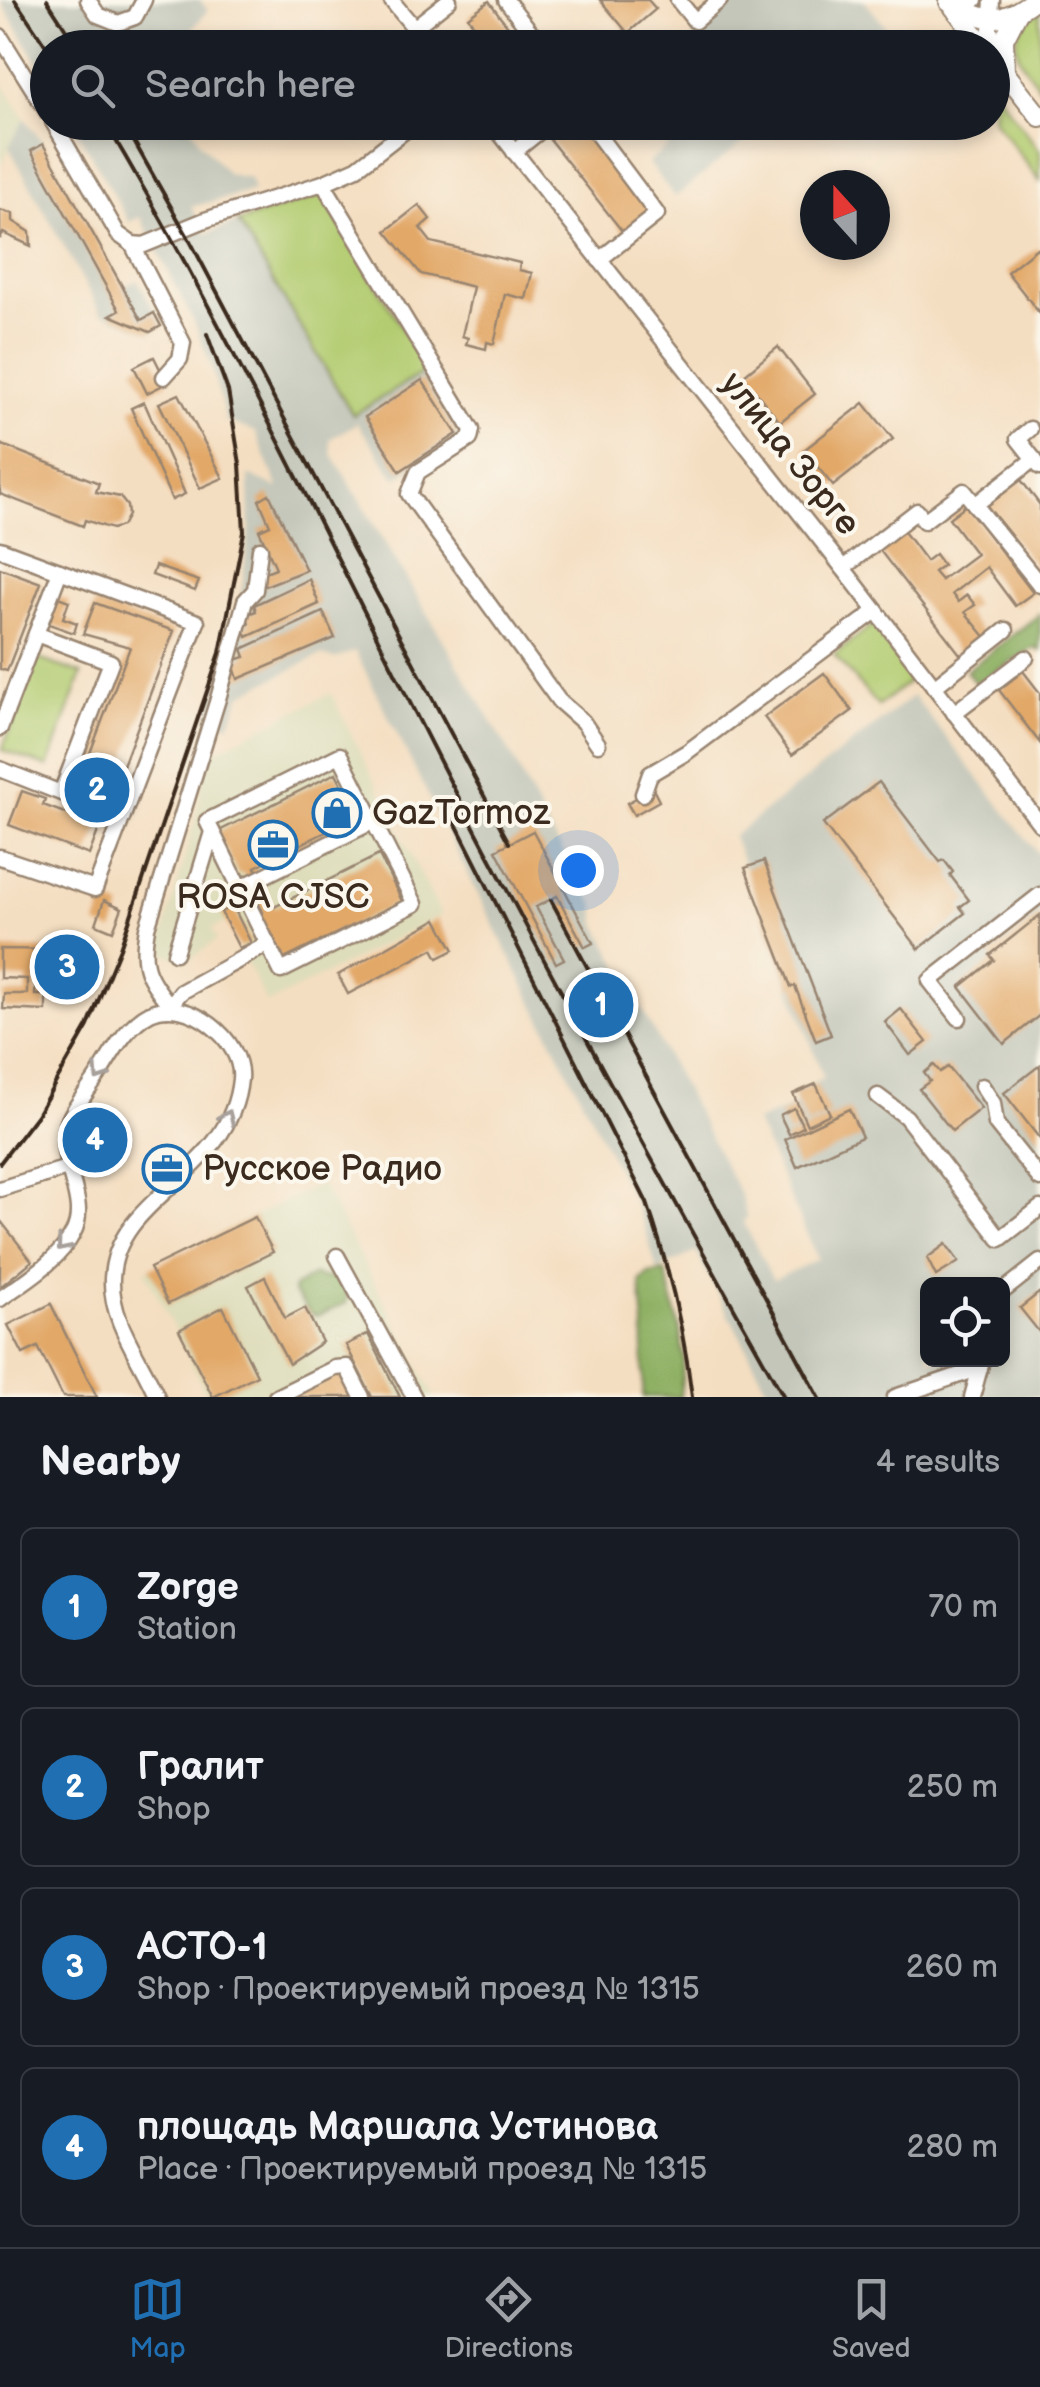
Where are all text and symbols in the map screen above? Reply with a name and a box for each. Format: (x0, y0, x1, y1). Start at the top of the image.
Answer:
search box (30, 30, 1010, 140)
icon: search (65, 58, 120, 113)
text: Search here (145, 63, 356, 108)
north arrow (800, 170, 890, 260)
street label: улица Зорге (711, 364, 869, 544)
pin: 2 (64, 752, 130, 828)
shop icon: GazTormoz (311, 787, 363, 839)
place label: GazTormoz (372, 792, 551, 835)
office icon: ROSA CJSC (247, 819, 299, 871)
your location (553, 845, 604, 896)
place label: ROSA CJSC (176, 876, 370, 919)
pin: 3 (34, 930, 100, 1004)
pin: 1 (568, 968, 634, 1042)
one-way arrow (93, 1063, 112, 1081)
pin: 4 (62, 1102, 128, 1178)
one-way arrow (215, 1109, 235, 1127)
office icon: Русское Радио (141, 1143, 193, 1195)
place label: Русское Радио (202, 1148, 442, 1191)
one-way arrow (57, 1234, 75, 1252)
map controls (920, 1277, 1010, 1367)
button: locate (920, 1277, 1010, 1367)
text: Nearby (40, 1437, 180, 1488)
text: 4 results (876, 1443, 1000, 1482)
text: Zorge (137, 1565, 239, 1610)
text: 1 (68, 1588, 81, 1627)
text: 70 m (928, 1588, 998, 1627)
text: Station (137, 1610, 237, 1649)
text: Гралит (137, 1745, 264, 1790)
text: 2 (65, 1768, 84, 1807)
text: 250 m (907, 1768, 998, 1807)
text: Shop (137, 1790, 211, 1829)
text: АСТО-1 (137, 1925, 268, 1970)
text: 3 (65, 1948, 84, 1987)
text: 260 m (906, 1948, 998, 1987)
text: Shop · Проектируемый проезд № 1315 (137, 1970, 700, 2009)
text: площадь Маршала Устинова (137, 2105, 658, 2150)
text: 4 (65, 2128, 84, 2167)
text: 280 m (907, 2128, 998, 2167)
text: Place · Проектируемый проезд № 1315 (137, 2150, 707, 2189)
tab: Map (129, 2272, 186, 2365)
tab: Directions (444, 2272, 573, 2365)
tab: Saved (832, 2272, 911, 2365)

